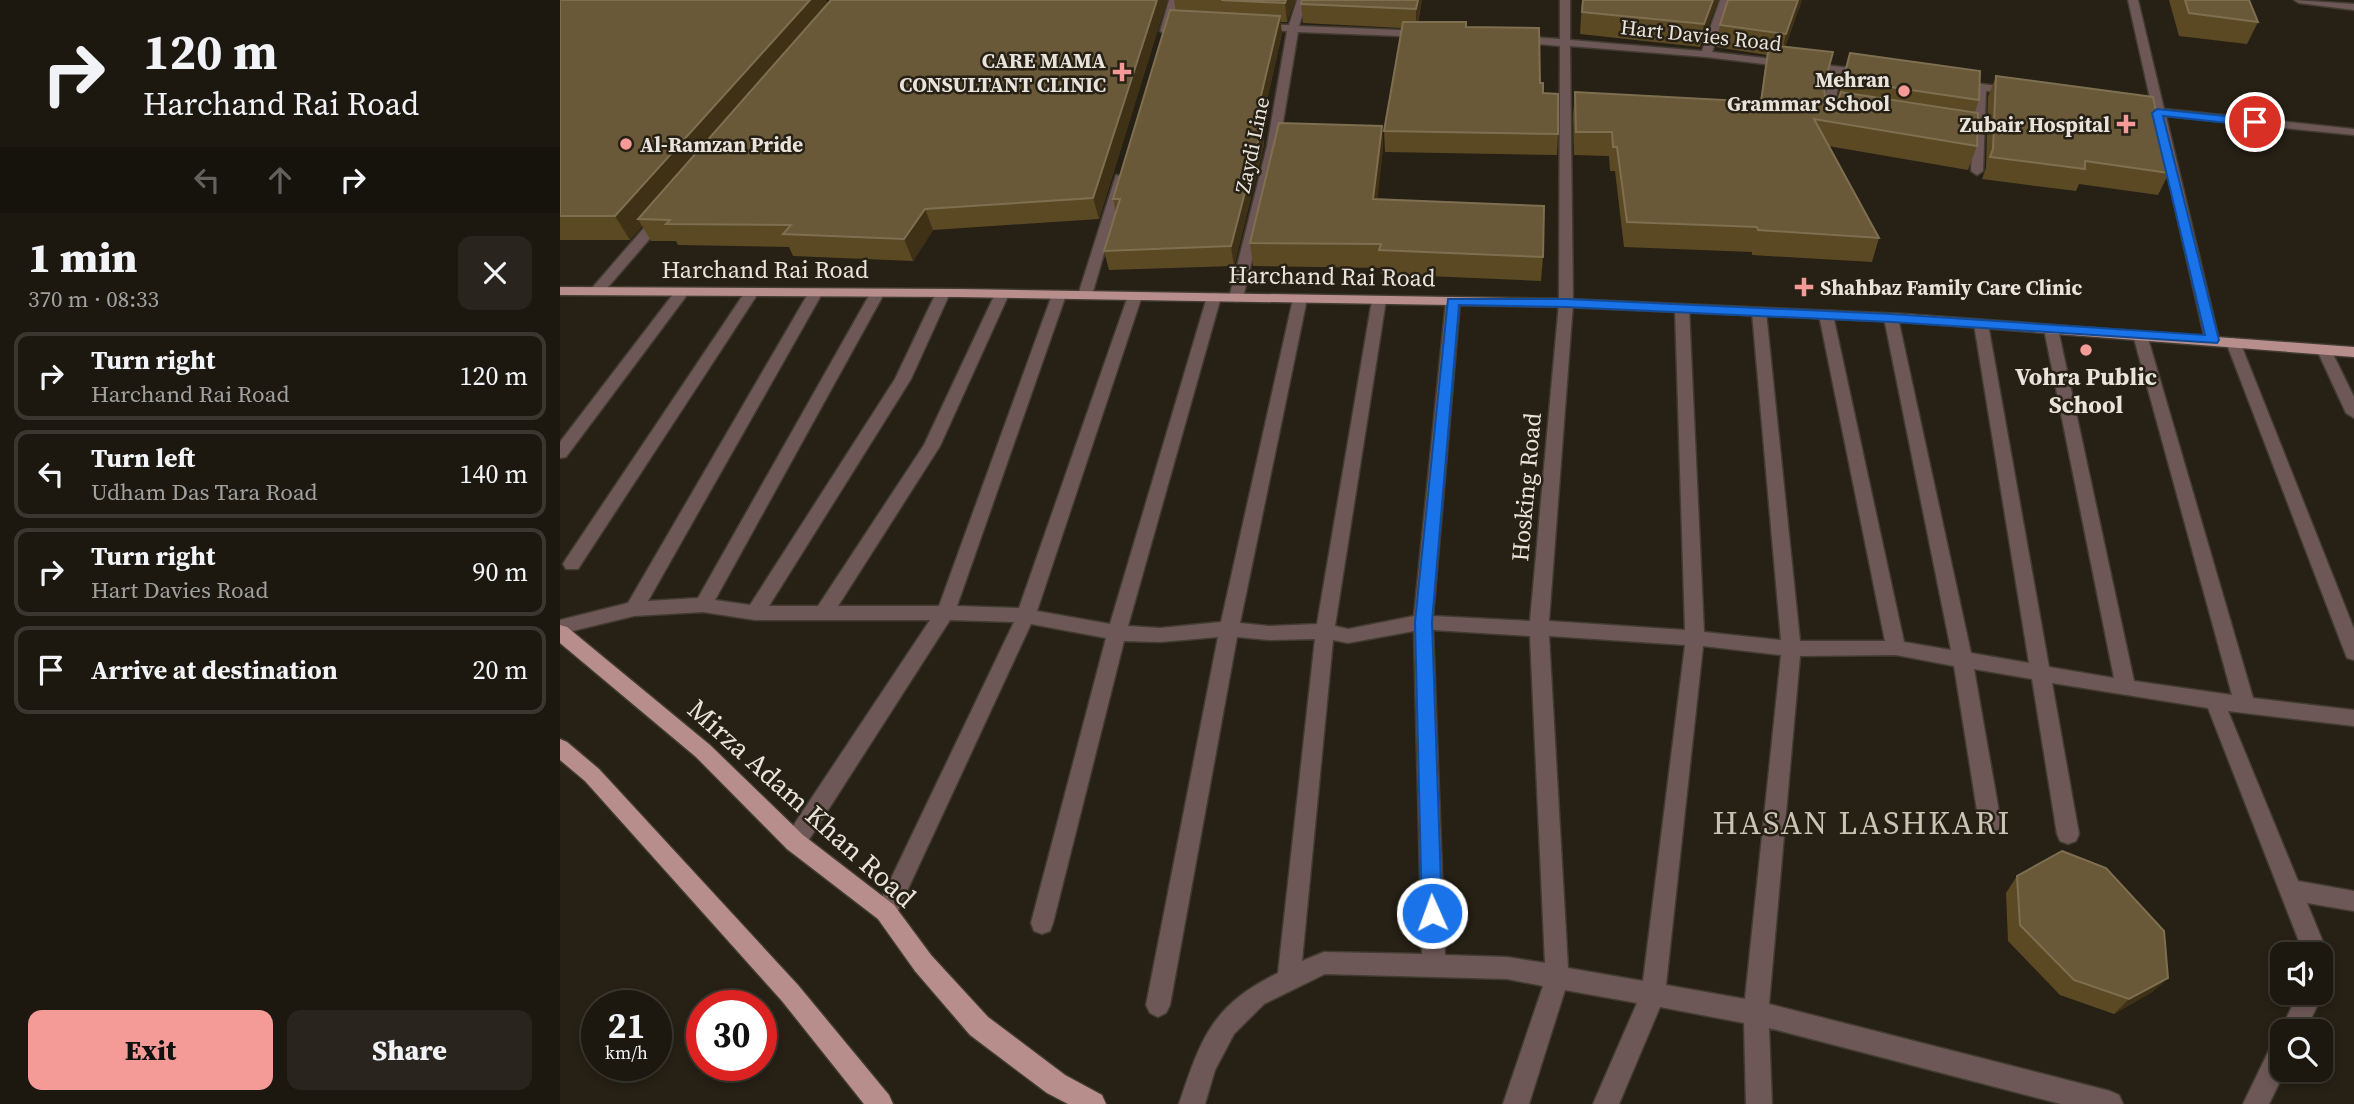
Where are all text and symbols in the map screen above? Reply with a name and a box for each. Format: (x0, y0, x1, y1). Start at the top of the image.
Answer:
street label: Hart Davies Road (1619, 12, 1783, 58)
text: 120 m (143, 18, 278, 85)
icon: right (28, 28, 119, 119)
place label: CARE MAMA CONSULTANT CLINIC (899, 46, 1106, 99)
marker: CARE MAMA CONSULTANT CLINIC (1112, 62, 1132, 82)
place label: Mehran Grammar School (1727, 65, 1890, 118)
text: Harchand Rai Road (143, 82, 419, 126)
marker: Mehran Grammar School (1896, 83, 1912, 99)
pin (2225, 92, 2285, 152)
street label: Zaydi Line (1228, 94, 1276, 196)
icon: arrive (2236, 103, 2274, 141)
place label: Zubair Hospital (1959, 110, 2110, 139)
marker: Zubair Hospital (2116, 114, 2136, 134)
place label: Al-Ramzan Pride (640, 130, 803, 159)
marker: Al-Ramzan Pride (618, 136, 634, 152)
icon: left (188, 161, 226, 199)
icon: ahead (261, 161, 299, 199)
icon: right (334, 161, 372, 199)
text: 1 min (28, 228, 138, 286)
button: close (458, 236, 532, 310)
street label: Harchand Rai Road (661, 253, 869, 286)
street label: Harchand Rai Road (1228, 258, 1436, 294)
place label: Shahbaz Family Care Clinic (1820, 273, 2082, 302)
marker: Shahbaz Family Care Clinic (1794, 277, 1814, 297)
text: 370 m · 08:33 (28, 283, 159, 315)
text: Turn right (91, 342, 215, 378)
marker: Vohra Public School (2078, 342, 2094, 358)
icon: right (32, 357, 70, 395)
text: 120 m (460, 358, 528, 394)
place label: Vohra Public School (2015, 360, 2157, 421)
text: Harchand Rai Road (91, 378, 290, 410)
street label: Hosking Road (1503, 411, 1549, 563)
text: Turn left (91, 440, 195, 476)
icon: left (32, 455, 70, 493)
text: 140 m (460, 456, 528, 492)
text: Udham Das Tara Road (91, 476, 318, 508)
text: Turn right (91, 538, 215, 574)
icon: right (32, 553, 70, 591)
text: 90 m (473, 554, 528, 590)
text: Hart Davies Road (91, 574, 269, 606)
icon: arrive (32, 651, 70, 689)
text: Arrive at destination (91, 652, 338, 688)
text: 20 m (473, 652, 528, 688)
street label: Mirza Adam Khan Road (680, 690, 924, 916)
district label: HASAN LASHKARI (1712, 801, 2012, 845)
position arrow (1395, 876, 1469, 950)
map controls (2270, 942, 2333, 1082)
button: sound (2270, 942, 2333, 1005)
speed limit sign: 30 (686, 990, 777, 1081)
text: 21 (608, 1002, 645, 1050)
button: Exit (28, 1010, 273, 1090)
button: Share (287, 1010, 532, 1090)
button: search (2270, 1019, 2333, 1082)
text: km/h (605, 1040, 648, 1065)

